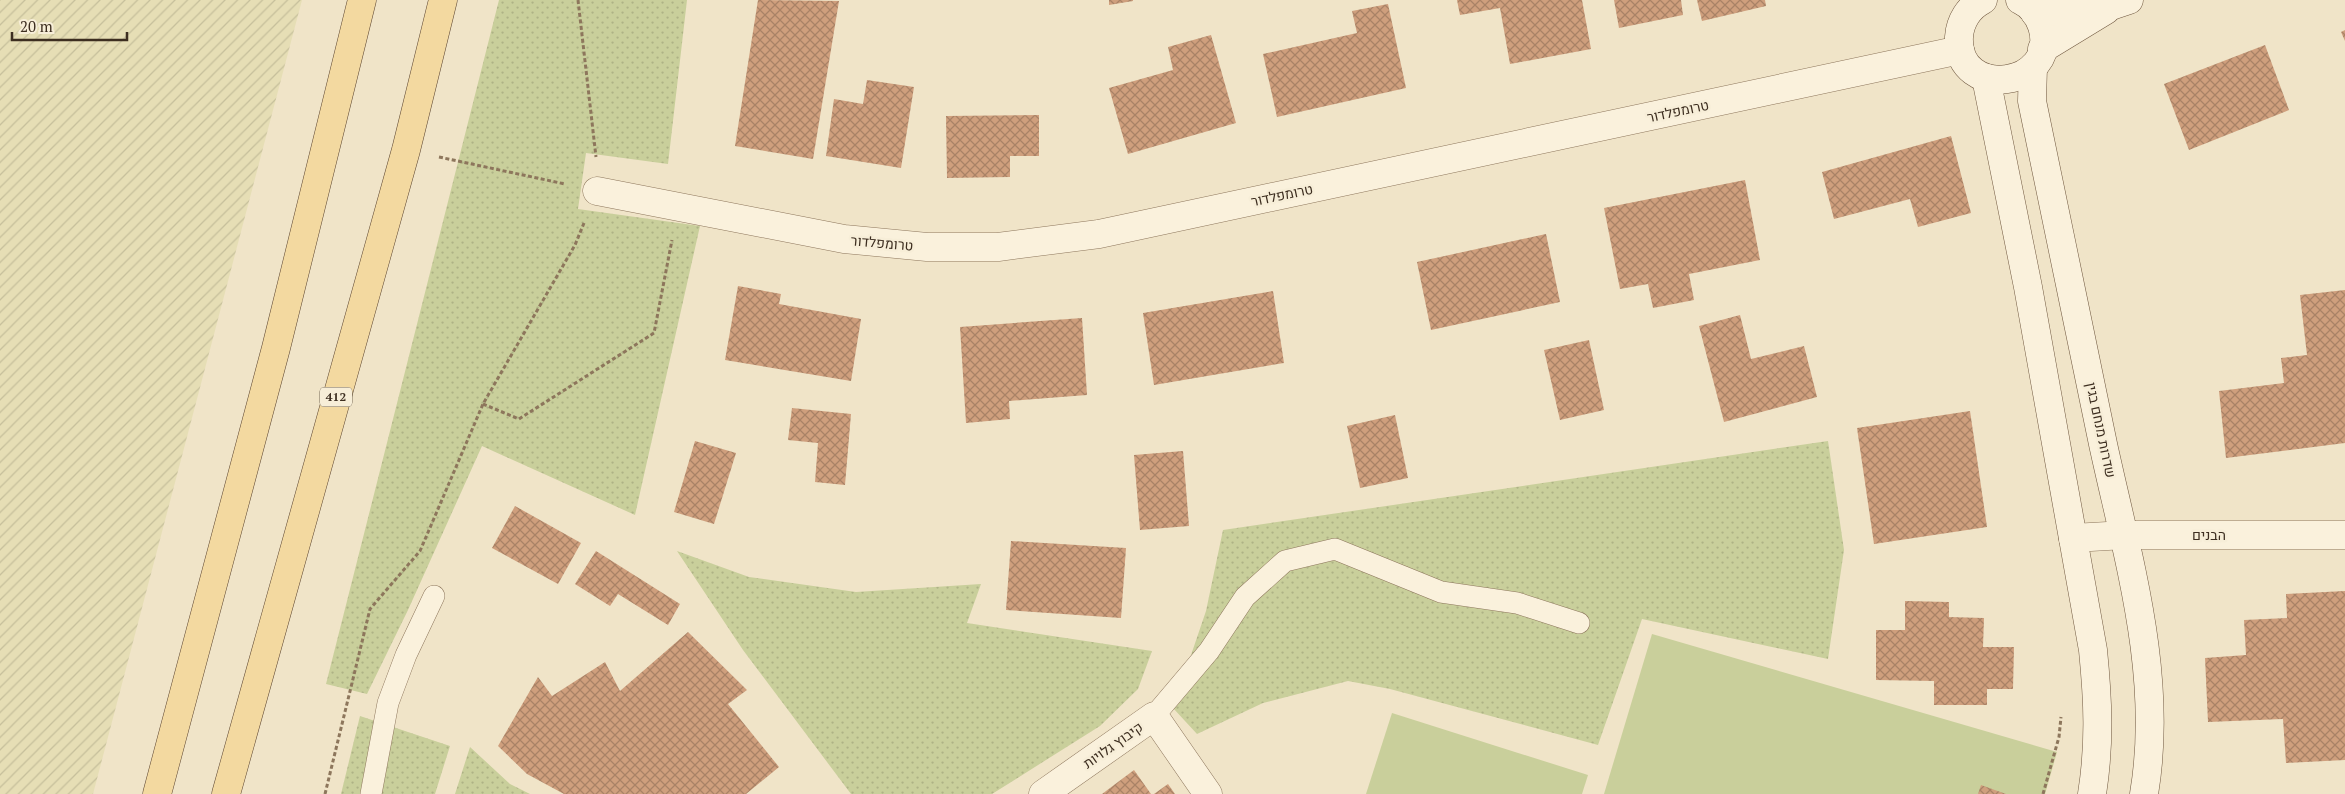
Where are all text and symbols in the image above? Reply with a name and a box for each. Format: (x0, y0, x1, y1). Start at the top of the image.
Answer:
scale bar (12, 10, 128, 42)
text: 20 m (20, 16, 53, 36)
street label: טרומפלדור (1645, 95, 1711, 126)
street label: טרומפלדור (1249, 179, 1315, 210)
street label: טרומפלדור (850, 230, 914, 255)
street label: שדרות מנחם בגין (2082, 380, 2121, 479)
road number: 412 (320, 388, 352, 407)
street label: הבנים (2192, 525, 2226, 544)
street label: קיבוץ גלויות (1079, 717, 1146, 772)

